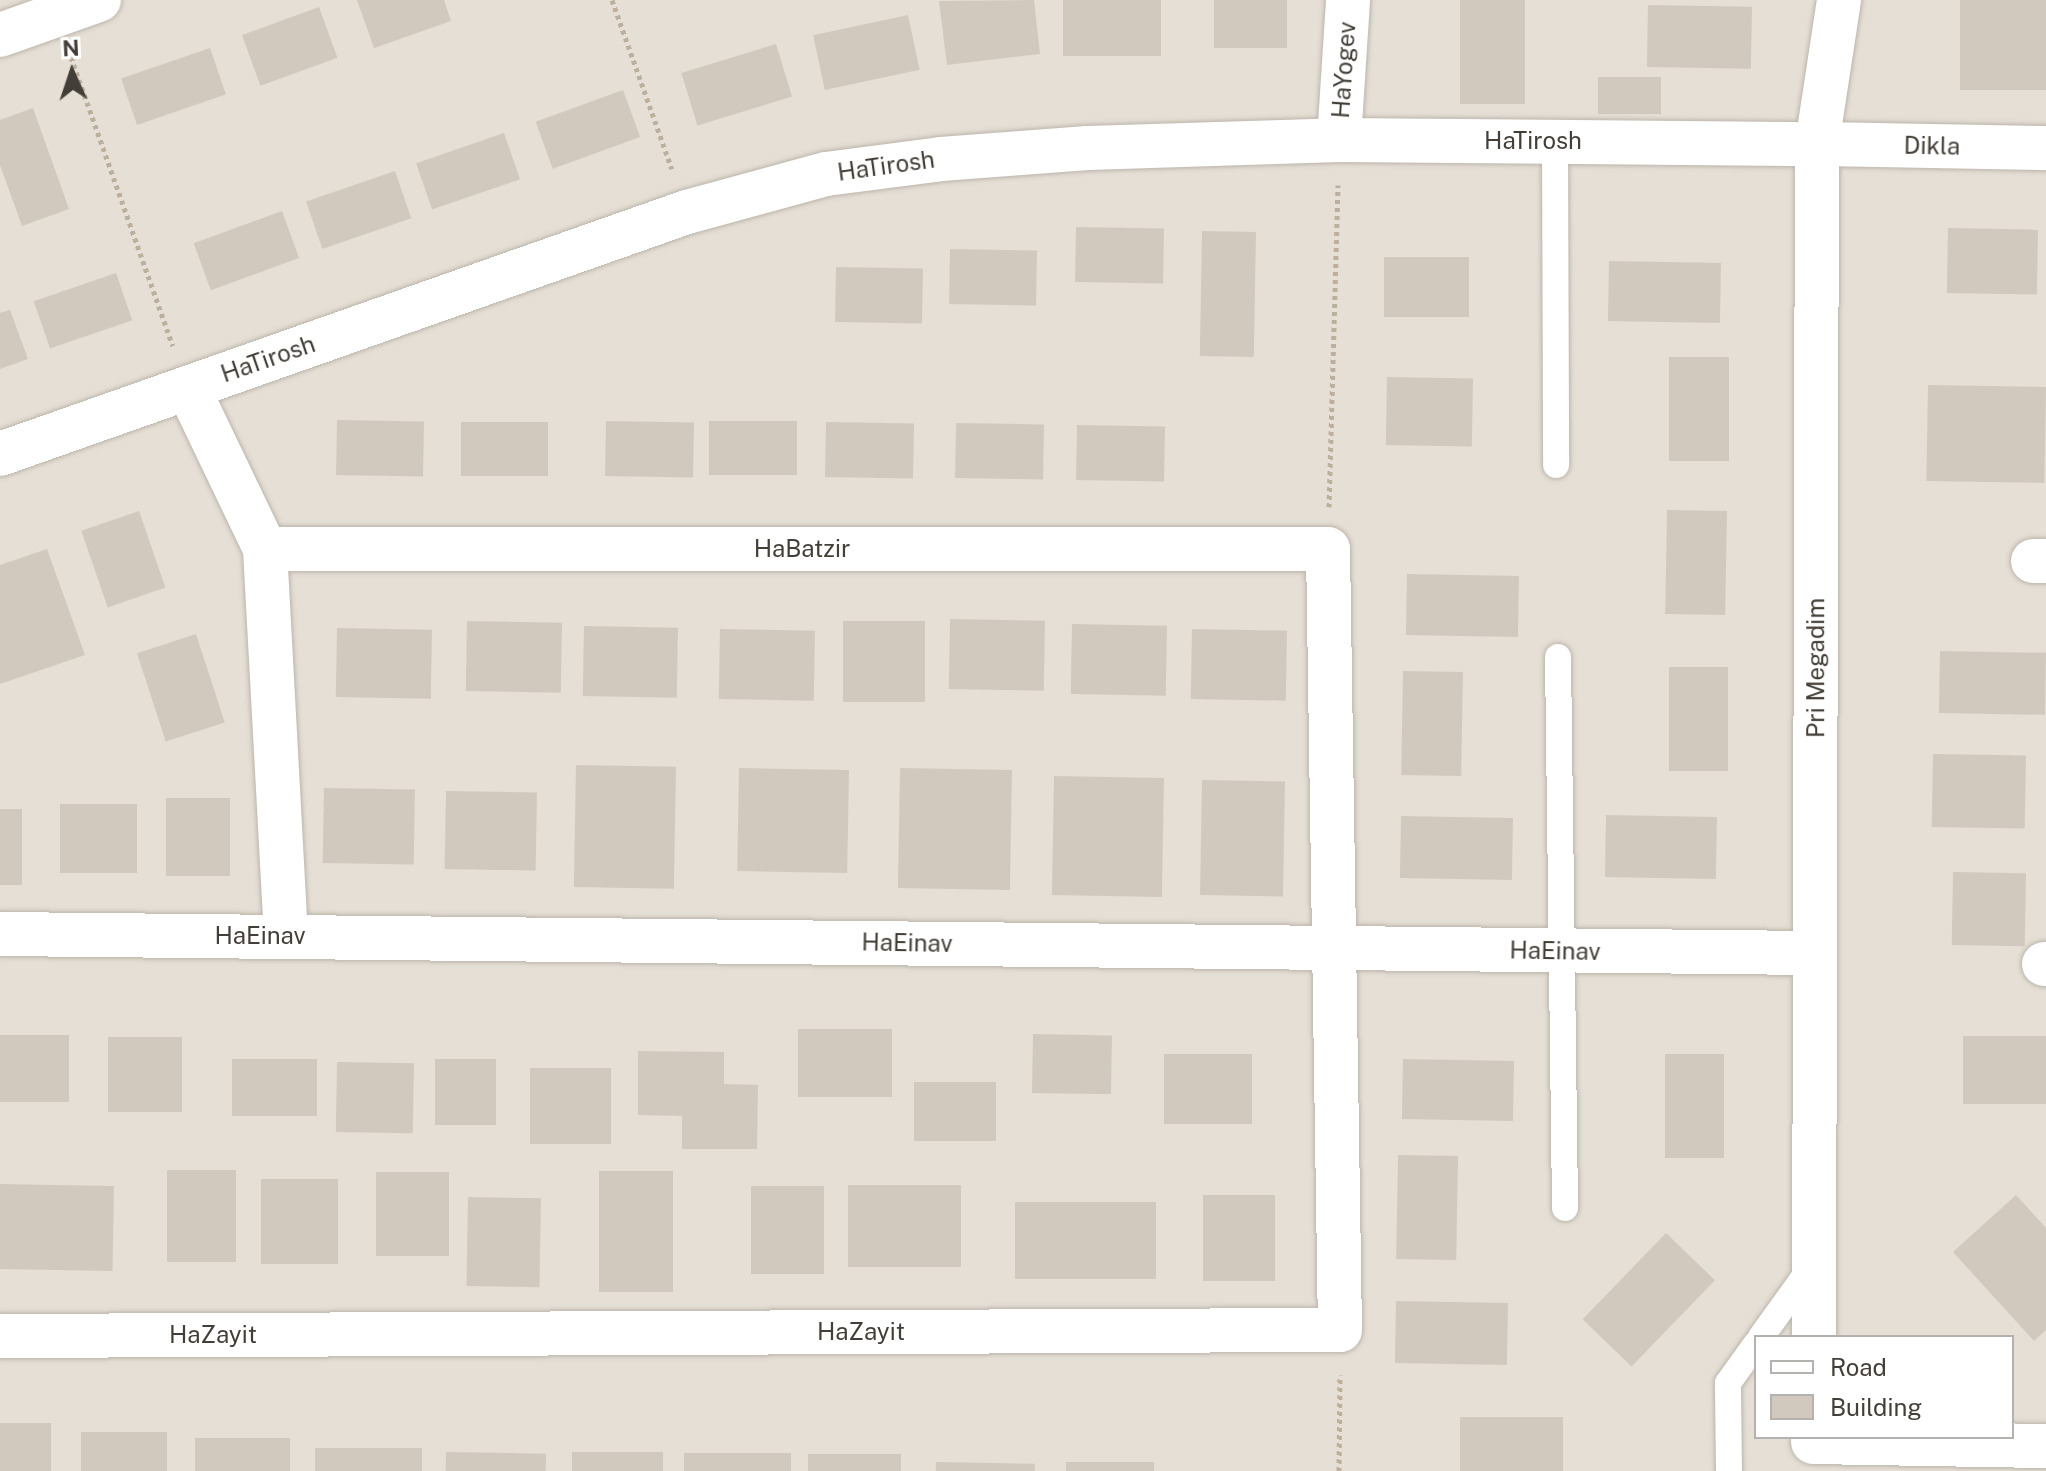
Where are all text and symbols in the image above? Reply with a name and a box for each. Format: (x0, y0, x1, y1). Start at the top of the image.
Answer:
street label: HaYogev (1326, 21, 1362, 119)
north arrow (32, 32, 112, 112)
text: N (61, 35, 80, 61)
street label: HaTirosh (1484, 127, 1582, 155)
street label: Dikla (1903, 131, 1961, 161)
street label: HaTirosh (836, 145, 936, 187)
street label: HaTirosh (217, 329, 319, 389)
street label: HaBatzir (754, 535, 850, 563)
street label: Pri Megadim (1802, 598, 1830, 738)
street label: HaEinav (214, 922, 306, 950)
street label: HaEinav (861, 928, 953, 958)
street label: HaEinav (1509, 936, 1601, 966)
street label: HaZayit (817, 1318, 905, 1346)
street label: HaZayit (169, 1321, 257, 1349)
legend (1754, 1335, 2014, 1439)
text: Road (1830, 1353, 1887, 1381)
text: Building (1830, 1393, 1922, 1421)

